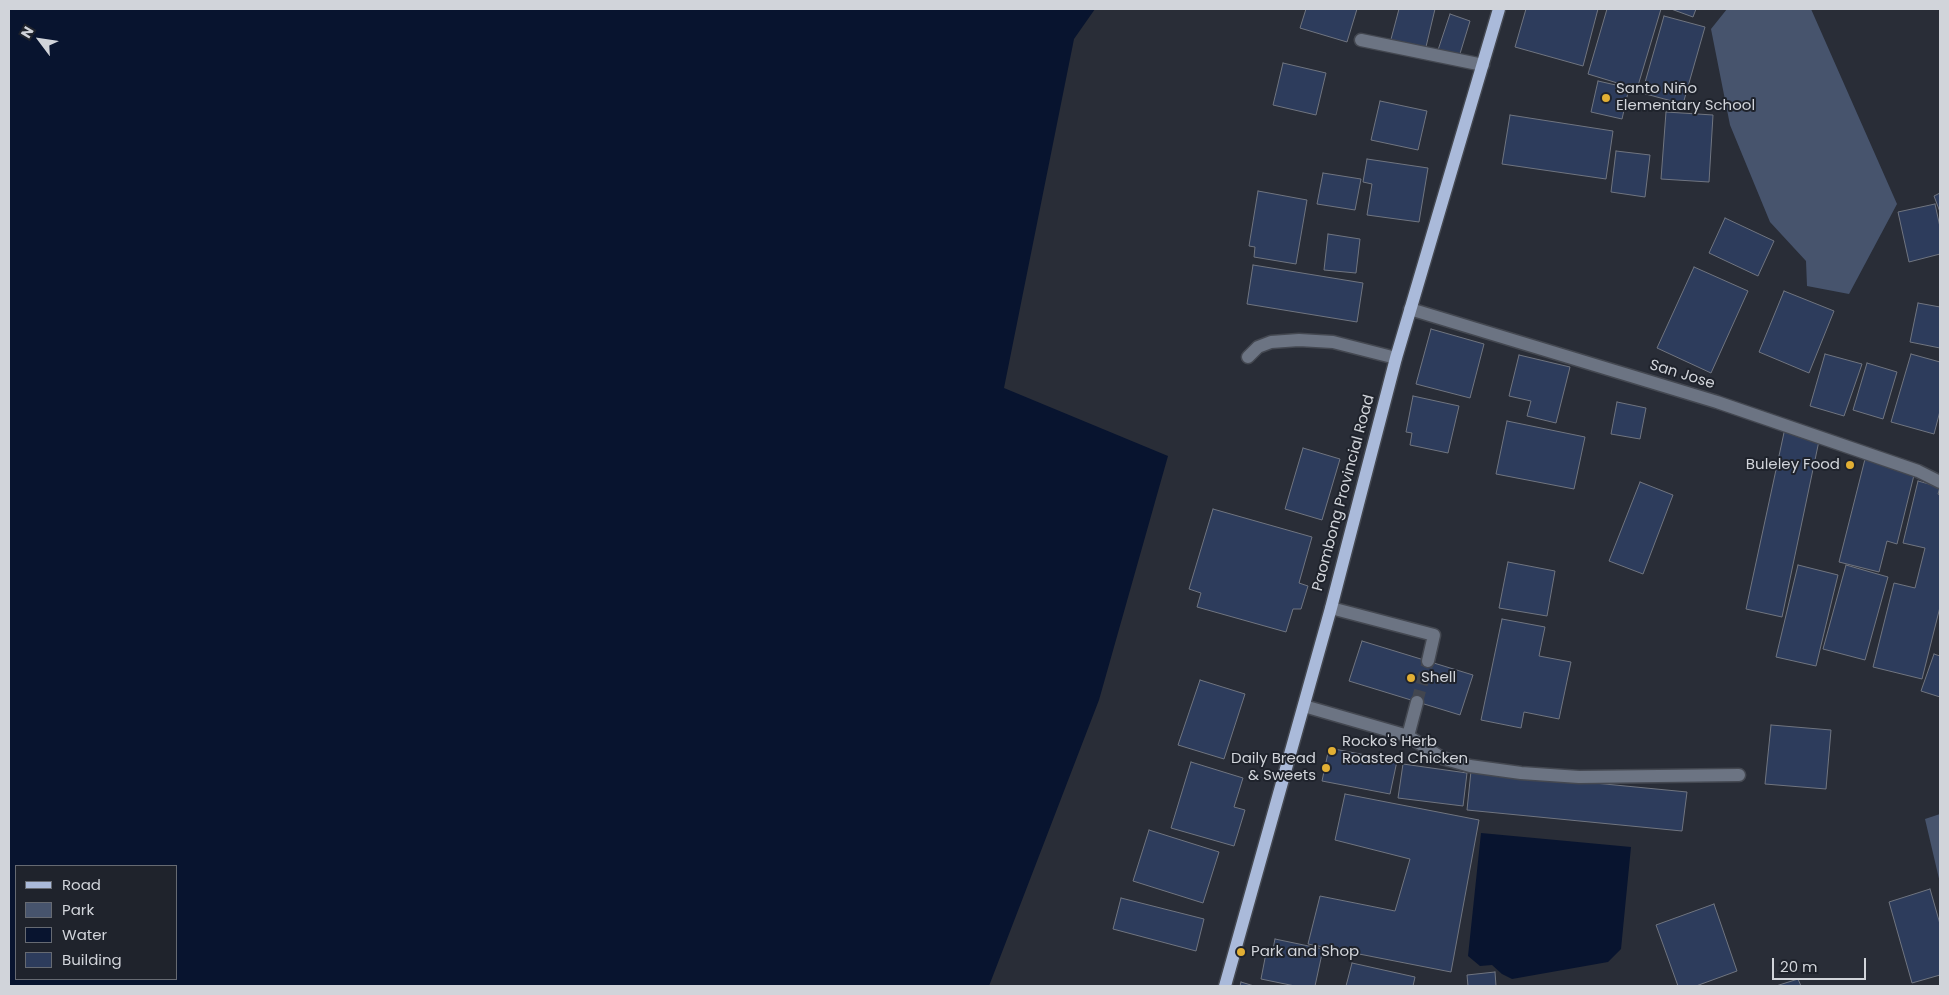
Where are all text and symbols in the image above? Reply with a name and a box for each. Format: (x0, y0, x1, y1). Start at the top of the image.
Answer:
north arrow (15, 15, 65, 65)
text: N (16, 23, 38, 42)
place label: Santo Niño Elementary School (1616, 80, 1755, 115)
marker: Santo Niño Elementary School (1600, 92, 1612, 104)
street label: San Jose (1647, 357, 1717, 393)
street label: Paombong Provincial Road (1309, 393, 1379, 593)
place label: Buleley Food (1746, 456, 1840, 474)
marker: Buleley Food (1844, 459, 1856, 471)
place label: Shell (1421, 669, 1456, 687)
marker: Shell (1405, 672, 1417, 684)
place label: Rocko's Herb Roasted Chicken (1342, 733, 1468, 768)
marker: Rocko's Herb Roasted Chicken (1326, 745, 1338, 757)
place label: Daily Bread & Sweets (1231, 750, 1316, 785)
marker: Daily Bread & Sweets (1320, 762, 1332, 774)
legend (15, 865, 178, 980)
text: Road (62, 874, 101, 895)
text: Park (62, 899, 94, 920)
text: Water (62, 924, 107, 945)
place label: Park and Shop (1251, 943, 1359, 961)
marker: Park and Shop (1235, 946, 1247, 958)
scale bar (1774, 948, 1868, 980)
text: Building (62, 949, 122, 970)
text: 20 m (1780, 956, 1818, 977)

